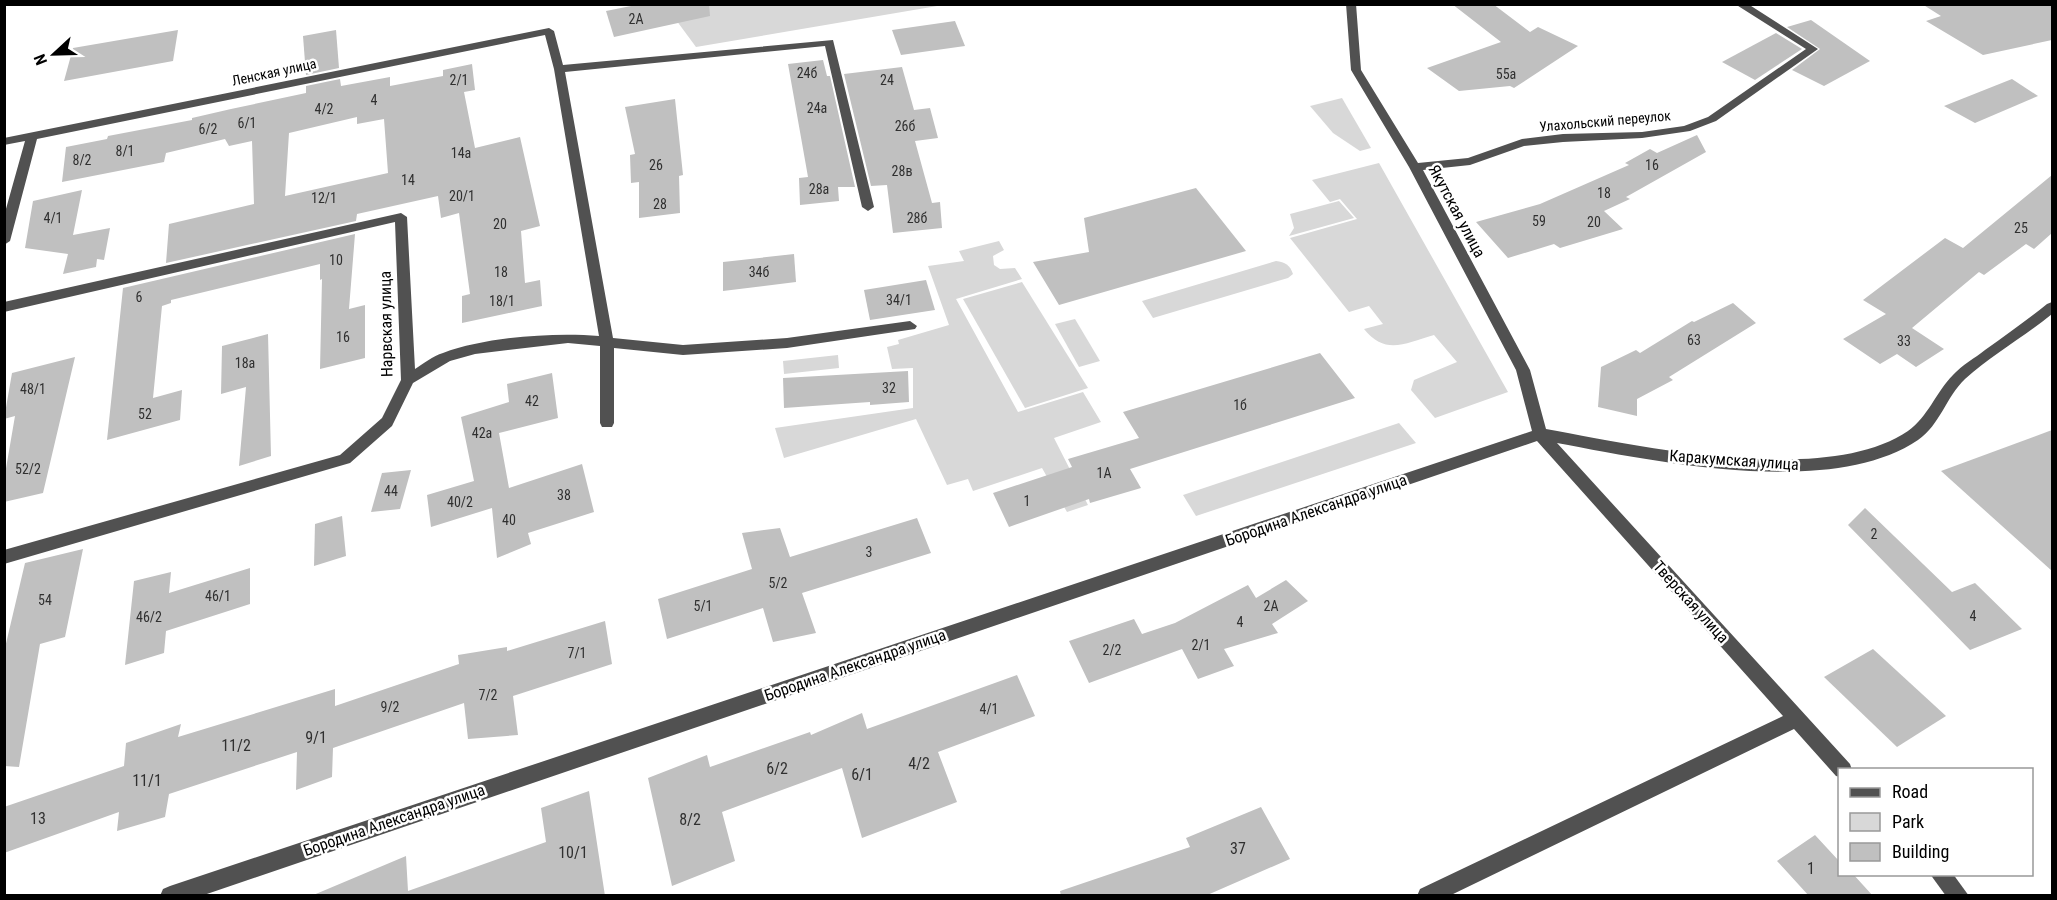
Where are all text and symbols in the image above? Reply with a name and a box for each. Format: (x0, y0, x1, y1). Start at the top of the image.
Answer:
house number: 2А (629, 11, 643, 27)
north arrow (24, 24, 84, 84)
text: N (30, 51, 51, 68)
street label: Ленская улица (230, 55, 318, 89)
house number: 24б (797, 65, 818, 81)
house number: 55а (1496, 66, 1516, 82)
house number: 2/1 (449, 72, 469, 88)
house number: 24 (880, 72, 894, 88)
house number: 4 (371, 92, 378, 108)
house number: 24а (807, 100, 827, 116)
house number: 4/2 (314, 101, 334, 117)
street label: Улахольский переулок (1539, 107, 1672, 135)
house number: 6/1 (237, 115, 257, 131)
house number: 26б (895, 118, 916, 134)
house number: 6/2 (198, 121, 218, 137)
house number: 8/1 (115, 143, 135, 159)
house number: 14а (451, 145, 471, 161)
house number: 8/2 (72, 152, 92, 168)
house number: 26 (649, 157, 663, 173)
house number: 16 (1645, 157, 1659, 173)
street label: Якутская улица (1425, 161, 1489, 261)
house number: 28в (892, 163, 912, 179)
house number: 14 (401, 172, 415, 188)
house number: 28а (809, 181, 829, 197)
house number: 18 (1597, 185, 1611, 201)
house number: 20/1 (449, 188, 475, 204)
house number: 12/1 (311, 190, 337, 206)
house number: 28 (653, 196, 667, 212)
house number: 4/1 (43, 210, 63, 226)
house number: 28б (907, 210, 928, 226)
house number: 59 (1532, 213, 1546, 229)
house number: 20 (1587, 214, 1601, 230)
house number: 20 (493, 216, 507, 232)
house number: 25 (2014, 220, 2028, 236)
house number: 10 (329, 252, 343, 268)
house number: 18 (494, 264, 508, 280)
house number: 34б (749, 264, 770, 280)
street label: Нарвская улица (376, 271, 396, 377)
house number: 6 (136, 289, 143, 305)
house number: 34/1 (886, 292, 912, 308)
house number: 18/1 (489, 293, 515, 309)
house number: 16 (336, 329, 350, 345)
house number: 63 (1687, 332, 1701, 348)
house number: 33 (1897, 333, 1911, 349)
house number: 18а (235, 355, 255, 371)
house number: 32 (882, 380, 896, 396)
house number: 48/1 (20, 381, 46, 397)
house number: 42 (525, 393, 539, 409)
house number: 1б (1233, 397, 1247, 413)
house number: 52 (138, 406, 152, 422)
house number: 42а (472, 425, 492, 441)
street label: Каракумская улица (1669, 446, 1799, 474)
house number: 52/2 (15, 461, 41, 477)
house number: 1А (1097, 465, 1111, 481)
street label: Бородина Александра улица (1223, 470, 1409, 550)
house number: 44 (384, 483, 398, 499)
house number: 38 (557, 487, 571, 503)
house number: 1 (1024, 493, 1030, 509)
house number: 40/2 (447, 494, 473, 510)
house number: 40 (502, 512, 516, 528)
house number: 2 (1871, 526, 1878, 542)
house number: 3 (866, 544, 872, 560)
street label: Тверская улица (1649, 557, 1733, 647)
house number: 5/2 (768, 575, 788, 591)
house number: 46/1 (205, 588, 231, 604)
house number: 54 (38, 592, 52, 608)
house number: 5/1 (693, 598, 713, 614)
house number: 2А (1264, 598, 1278, 614)
house number: 4 (1970, 608, 1977, 624)
house number: 46/2 (136, 609, 162, 625)
house number: 4 (1237, 614, 1244, 630)
street label: Бородина Александра улица (762, 625, 948, 705)
house number: 2/1 (1191, 637, 1211, 653)
house number: 2/2 (1102, 642, 1122, 658)
house number: 7/1 (567, 645, 587, 661)
house number: 7/2 (478, 687, 498, 703)
house number: 9/2 (380, 699, 400, 715)
house number: 4/1 (979, 701, 999, 717)
house number: 9/1 (305, 728, 327, 747)
house number: 11/2 (221, 736, 251, 755)
house number: 4/2 (908, 754, 930, 773)
house number: 6/2 (766, 759, 788, 778)
house number: 6/1 (851, 765, 873, 784)
legend (1838, 768, 2033, 876)
house number: 11/1 (132, 771, 162, 790)
street label: Бородина Александра улица (301, 780, 487, 860)
text: Road (1892, 781, 1928, 802)
house number: 13 (30, 809, 46, 828)
house number: 8/2 (679, 810, 701, 829)
text: Park (1892, 811, 1924, 832)
house number: 37 (1230, 839, 1246, 858)
text: Building (1892, 841, 1949, 862)
house number: 10/1 (558, 843, 588, 862)
house number: 1 (1807, 859, 1815, 878)

